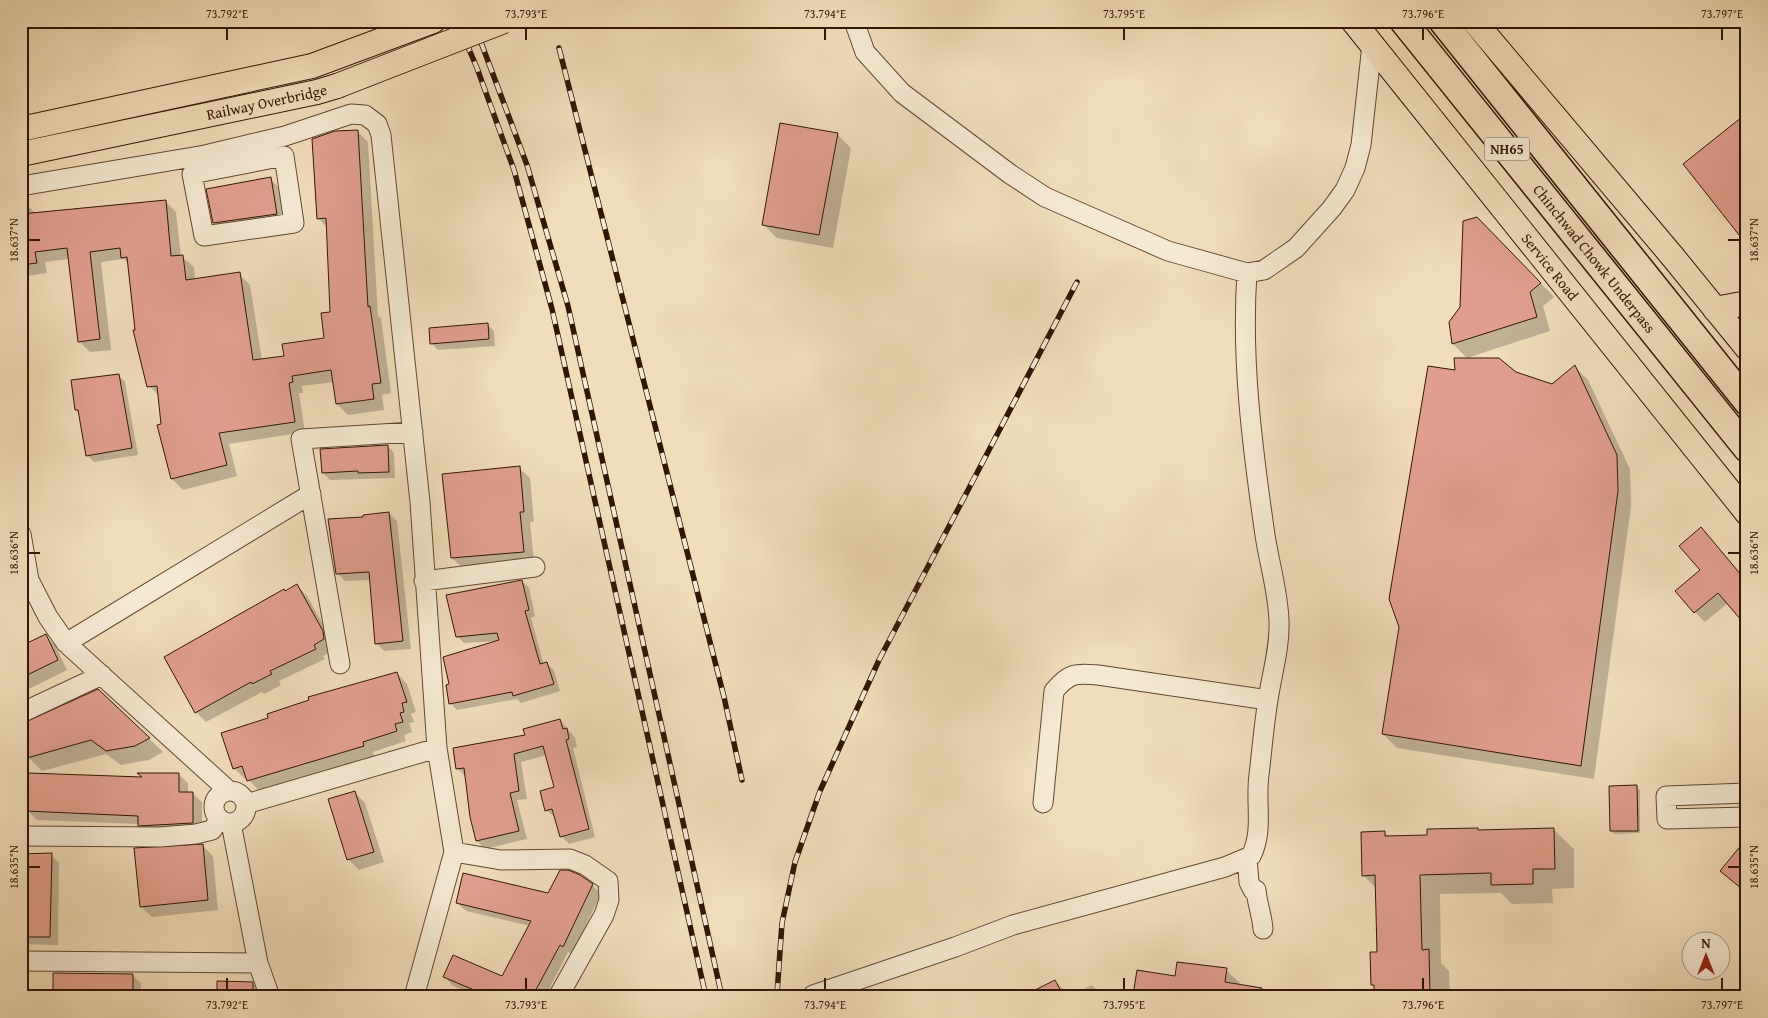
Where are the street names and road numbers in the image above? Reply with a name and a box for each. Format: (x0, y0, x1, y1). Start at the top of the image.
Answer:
street label: Railway Overbridge (204, 79, 329, 125)
road number: NH65 (1484, 138, 1530, 160)
street label: Chinchwad Chowk Underpass (1528, 180, 1661, 337)
street label: Service Road (1517, 229, 1584, 305)

